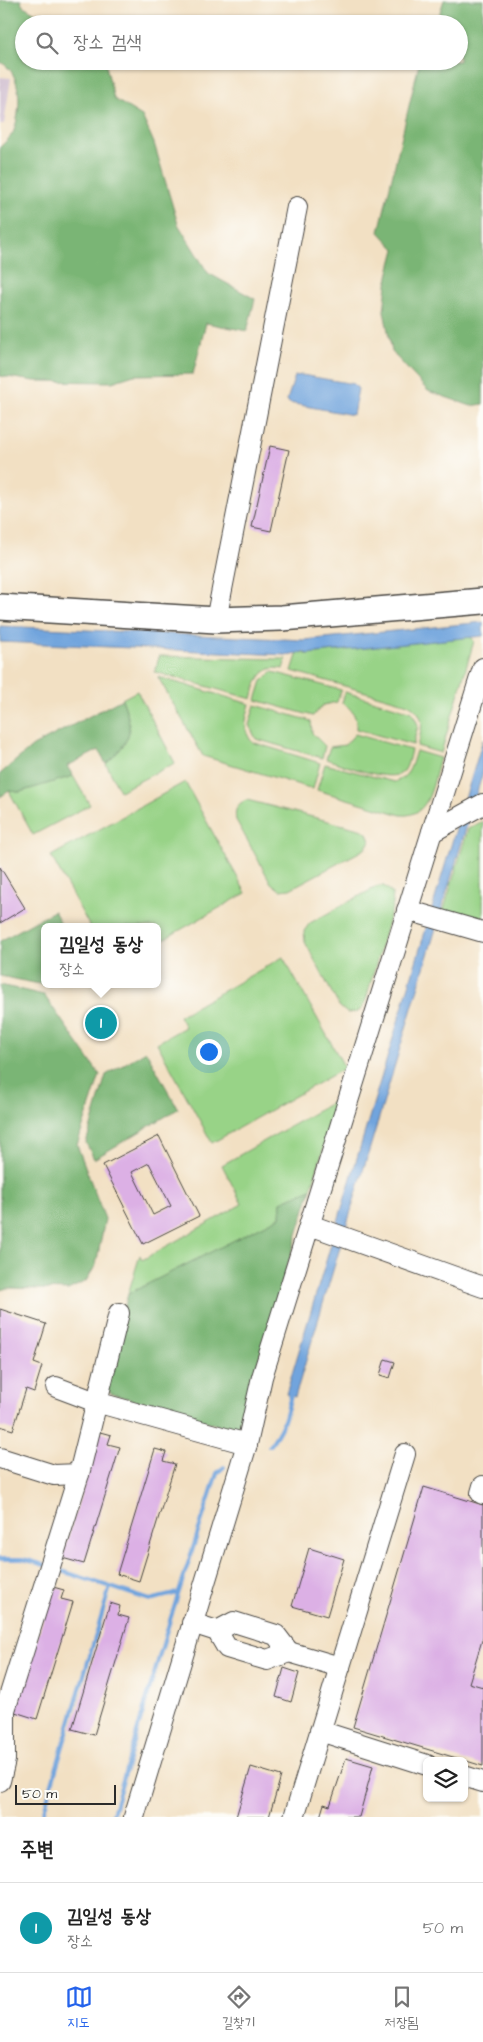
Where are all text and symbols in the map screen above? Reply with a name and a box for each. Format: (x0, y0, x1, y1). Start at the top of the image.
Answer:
search box (15, 15, 468, 70)
icon: search (33, 29, 61, 57)
text: 장소 검색 (73, 29, 142, 56)
popup (41, 923, 161, 988)
text: 김일성 동상 (59, 931, 143, 958)
text: 장소 (59, 958, 85, 980)
pin: 1 (85, 1004, 117, 1042)
your location (196, 1039, 222, 1065)
map controls (423, 1757, 468, 1802)
button: layers (423, 1757, 468, 1802)
scale bar (15, 1782, 116, 1805)
text: 50 m (22, 1784, 57, 1804)
text: 주변 (20, 1835, 54, 1864)
text: 김일성 동상 (67, 1903, 151, 1930)
text: 1 (35, 1917, 37, 1939)
text: 50 m (423, 1917, 463, 1939)
text: 장소 (67, 1930, 93, 1952)
tab: 지도 (65, 1983, 93, 2033)
tab: 길찾기 (222, 1983, 255, 2033)
tab: 저장됨 (385, 1983, 418, 2033)

